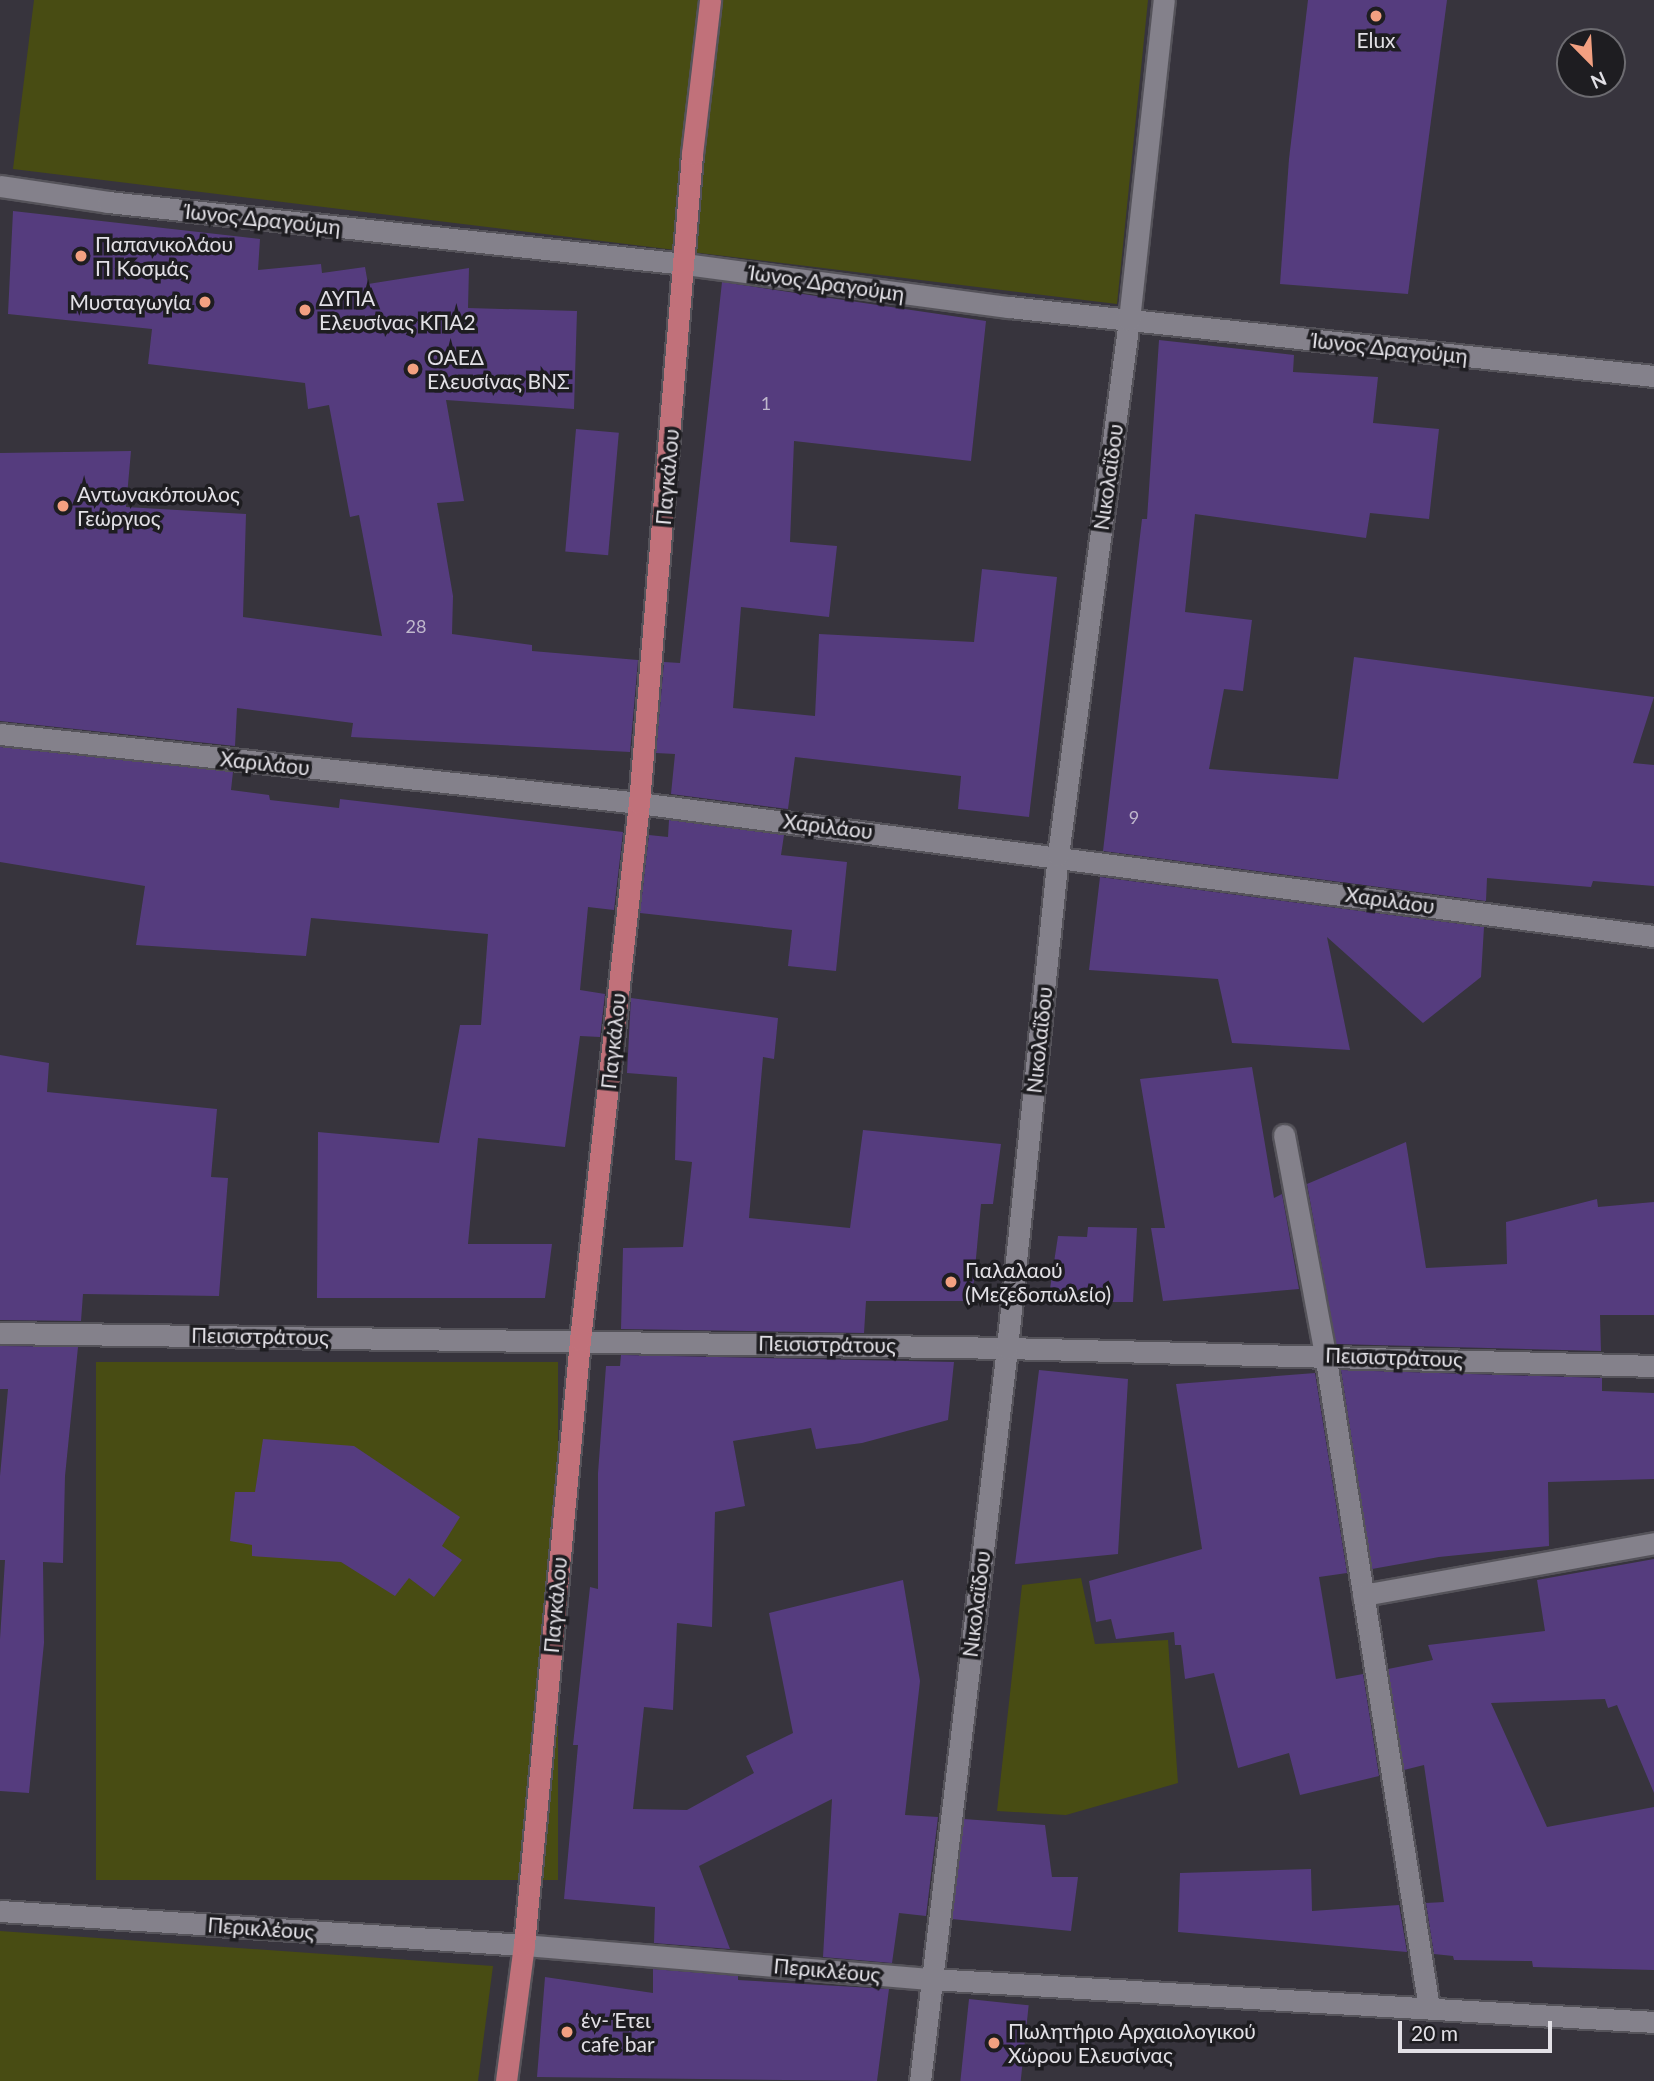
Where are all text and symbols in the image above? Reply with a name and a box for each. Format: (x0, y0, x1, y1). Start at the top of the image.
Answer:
marker: Elux (1368, 8, 1384, 24)
place label: Elux (1356, 27, 1396, 53)
north arrow (1556, 28, 1626, 98)
text: N (1588, 67, 1610, 94)
street label: Ίωνος Δραγούμη (184, 198, 342, 240)
place label: Παπανικολάου Π Κοσμάς (95, 231, 233, 281)
marker: Παπανικολάου Π Κοσμάς (73, 248, 89, 264)
street label: Ίωνος Δραγούμη (748, 260, 906, 306)
place label: ΔΥΠΑ Ελευσίνας ΚΠΑ2 (319, 285, 476, 335)
place label: Μυσταγωγία (69, 289, 191, 315)
marker: Μυσταγωγία (197, 294, 213, 310)
marker: ΔΥΠΑ Ελευσίνας ΚΠΑ2 (297, 302, 313, 318)
street label: Ίωνος Δραγούμη (1311, 327, 1469, 369)
place label: ΟΑΕΔ Ελευσίνας ΒΝΣ (427, 344, 570, 394)
marker: ΟΑΕΔ Ελευσίνας ΒΝΣ (405, 361, 421, 377)
house number: 1 (761, 392, 771, 414)
street label: Νικολαΐδου (1088, 422, 1128, 532)
street label: Παγκάλου (650, 428, 684, 526)
place label: Αντωνακόπουλος Γεώργιος (77, 481, 240, 531)
marker: Αντωνακόπουλος Γεώργιος (55, 498, 71, 514)
house number: 28 (406, 615, 426, 637)
street label: Χαριλάου (219, 746, 311, 780)
house number: 9 (1129, 806, 1139, 828)
street label: Χαριλάου (782, 808, 874, 844)
street label: Χαριλάου (1344, 881, 1436, 919)
street label: Νικολαΐδου (1021, 985, 1057, 1095)
street label: Παγκάλου (595, 992, 631, 1090)
place label: Γιαλαλαού (Μεζεδοπωλείο) (965, 1257, 1111, 1307)
marker: Γιαλαλαού (Μεζεδοπωλείο) (943, 1274, 959, 1290)
street label: Πεισιστράτους (191, 1322, 329, 1350)
street label: Πεισιστράτους (758, 1330, 896, 1358)
street label: Πεισιστράτους (1325, 1342, 1463, 1372)
street label: Νικολαΐδου (957, 1549, 995, 1659)
street label: Παγκάλου (538, 1556, 572, 1654)
street label: Περικλέους (207, 1912, 315, 1944)
street label: Περικλέους (773, 1953, 881, 1987)
place label: έν- Έτει cafe bar (581, 2007, 655, 2057)
scale bar (1402, 2008, 1556, 2052)
place label: Πωλητήριο Αρχαιολογικού Χώρου Ελευσίνας (1008, 2018, 1257, 2068)
text: 20 m (1411, 2020, 1458, 2045)
marker: έν- Έτει cafe bar (559, 2024, 575, 2040)
marker: Πωλητήριο Αρχαιολογικού Χώρου Ελευσίνας (986, 2035, 1002, 2051)

